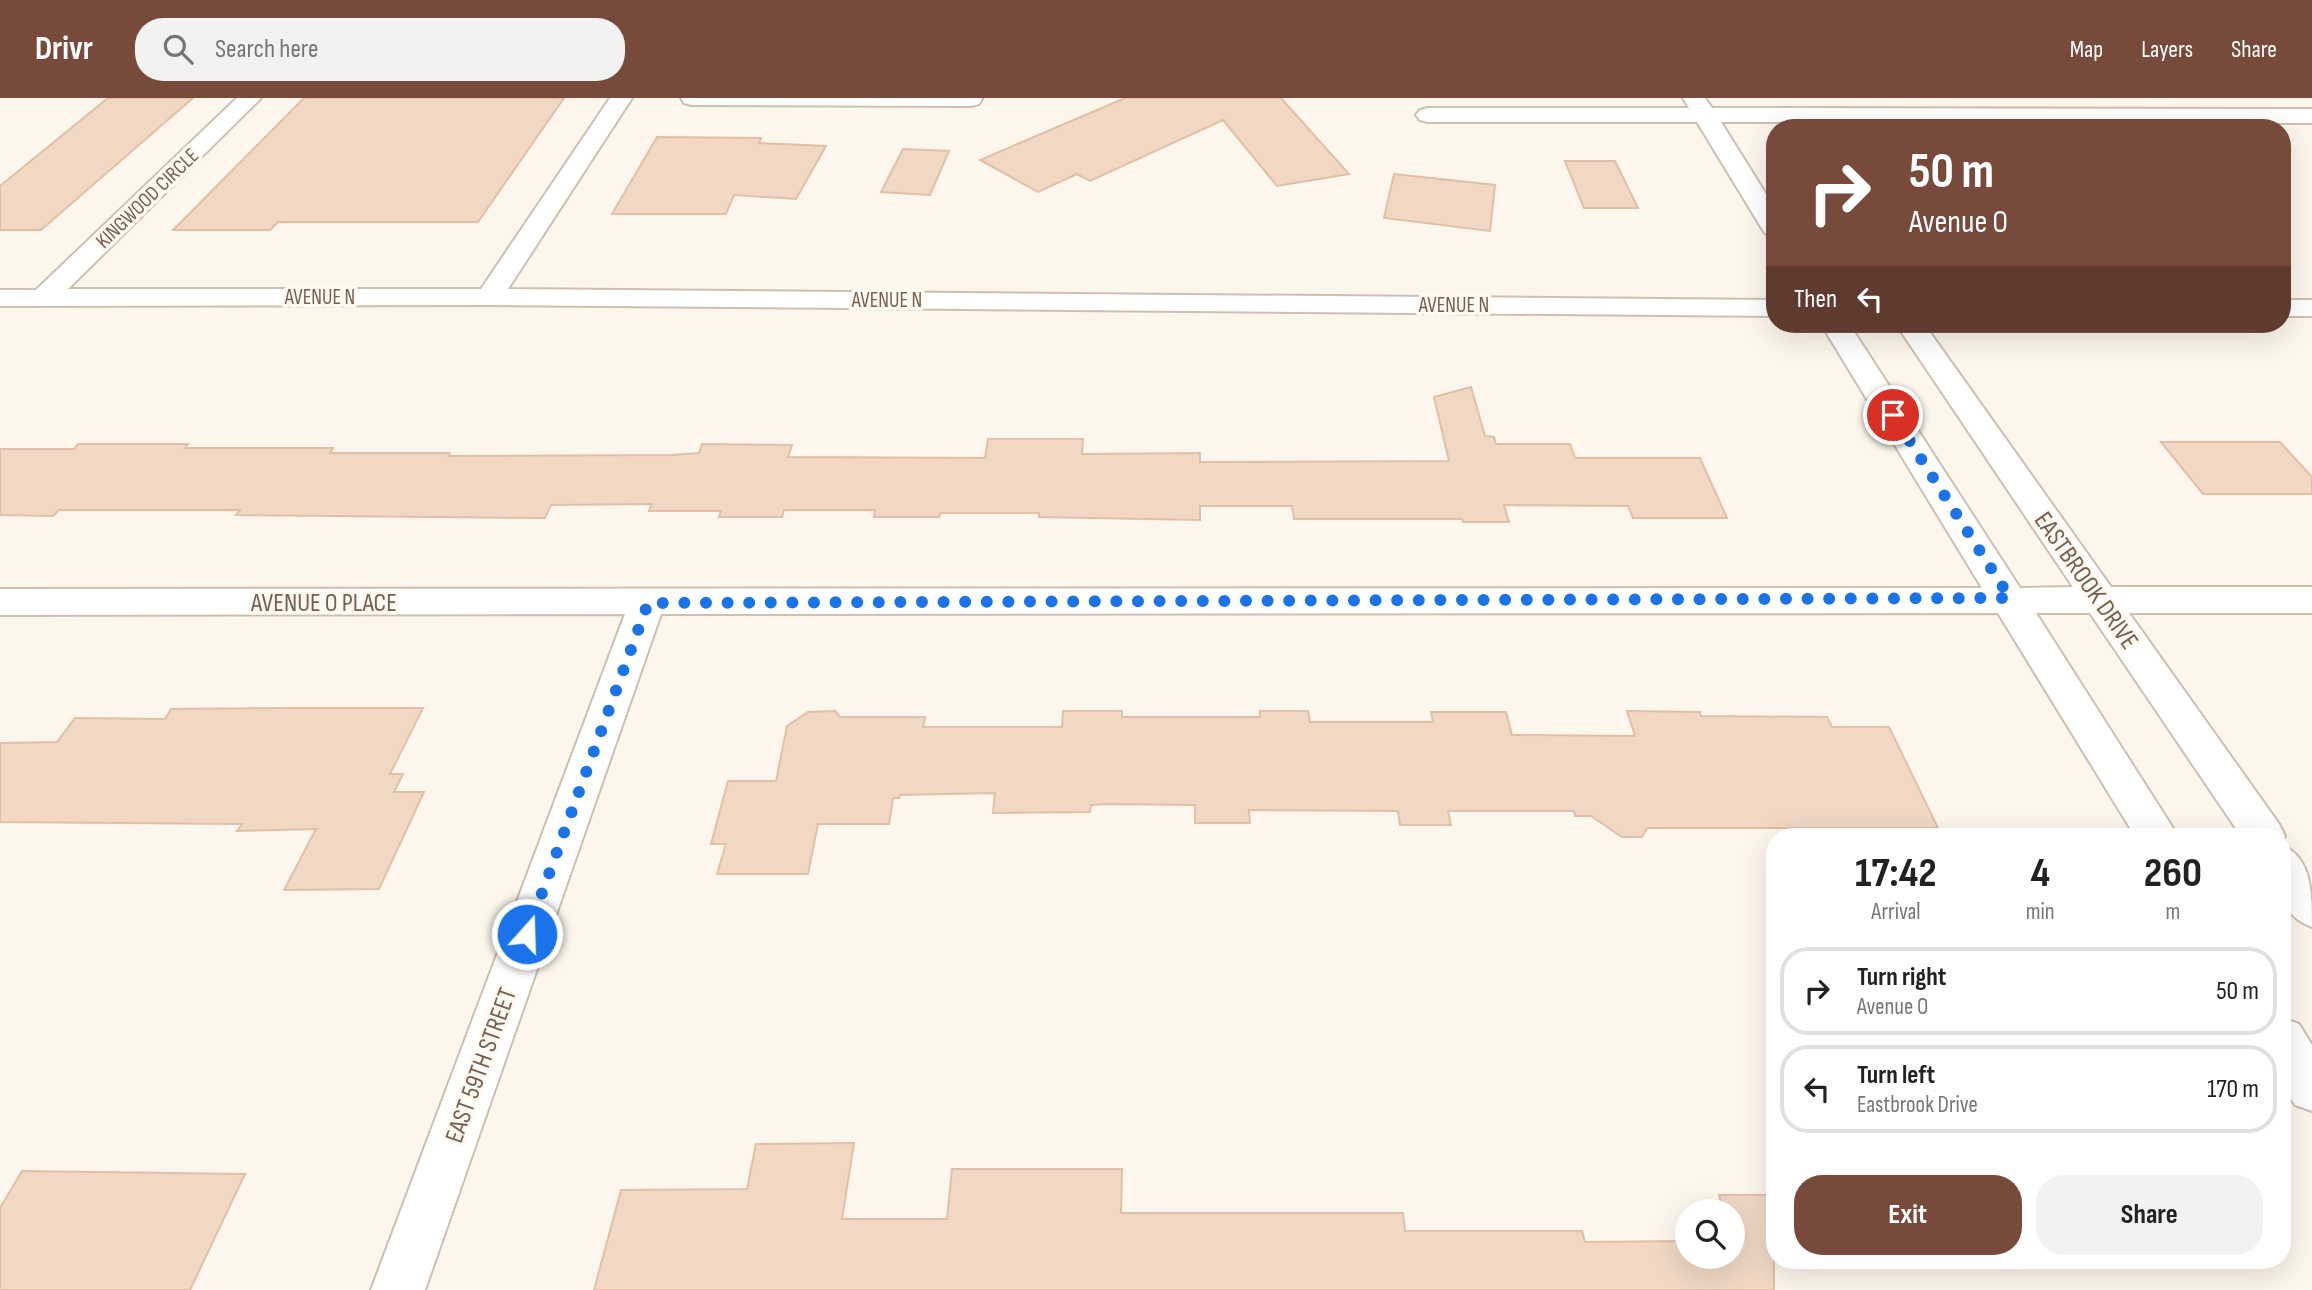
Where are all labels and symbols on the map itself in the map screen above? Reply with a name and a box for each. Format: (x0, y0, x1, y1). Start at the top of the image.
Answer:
street label: KINGWOOD CIRCLE (91, 143, 204, 254)
street label: AVENUE N (284, 285, 355, 310)
street label: AVENUE N (851, 288, 922, 313)
street label: AVENUE N (1418, 293, 1489, 318)
pin (1863, 385, 1923, 445)
street label: EASTBROOK DRIVE (2027, 506, 2145, 656)
street label: AVENUE O PLACE (250, 588, 397, 619)
position arrow (490, 897, 564, 971)
street label: EAST 59TH STREET (439, 984, 524, 1147)

